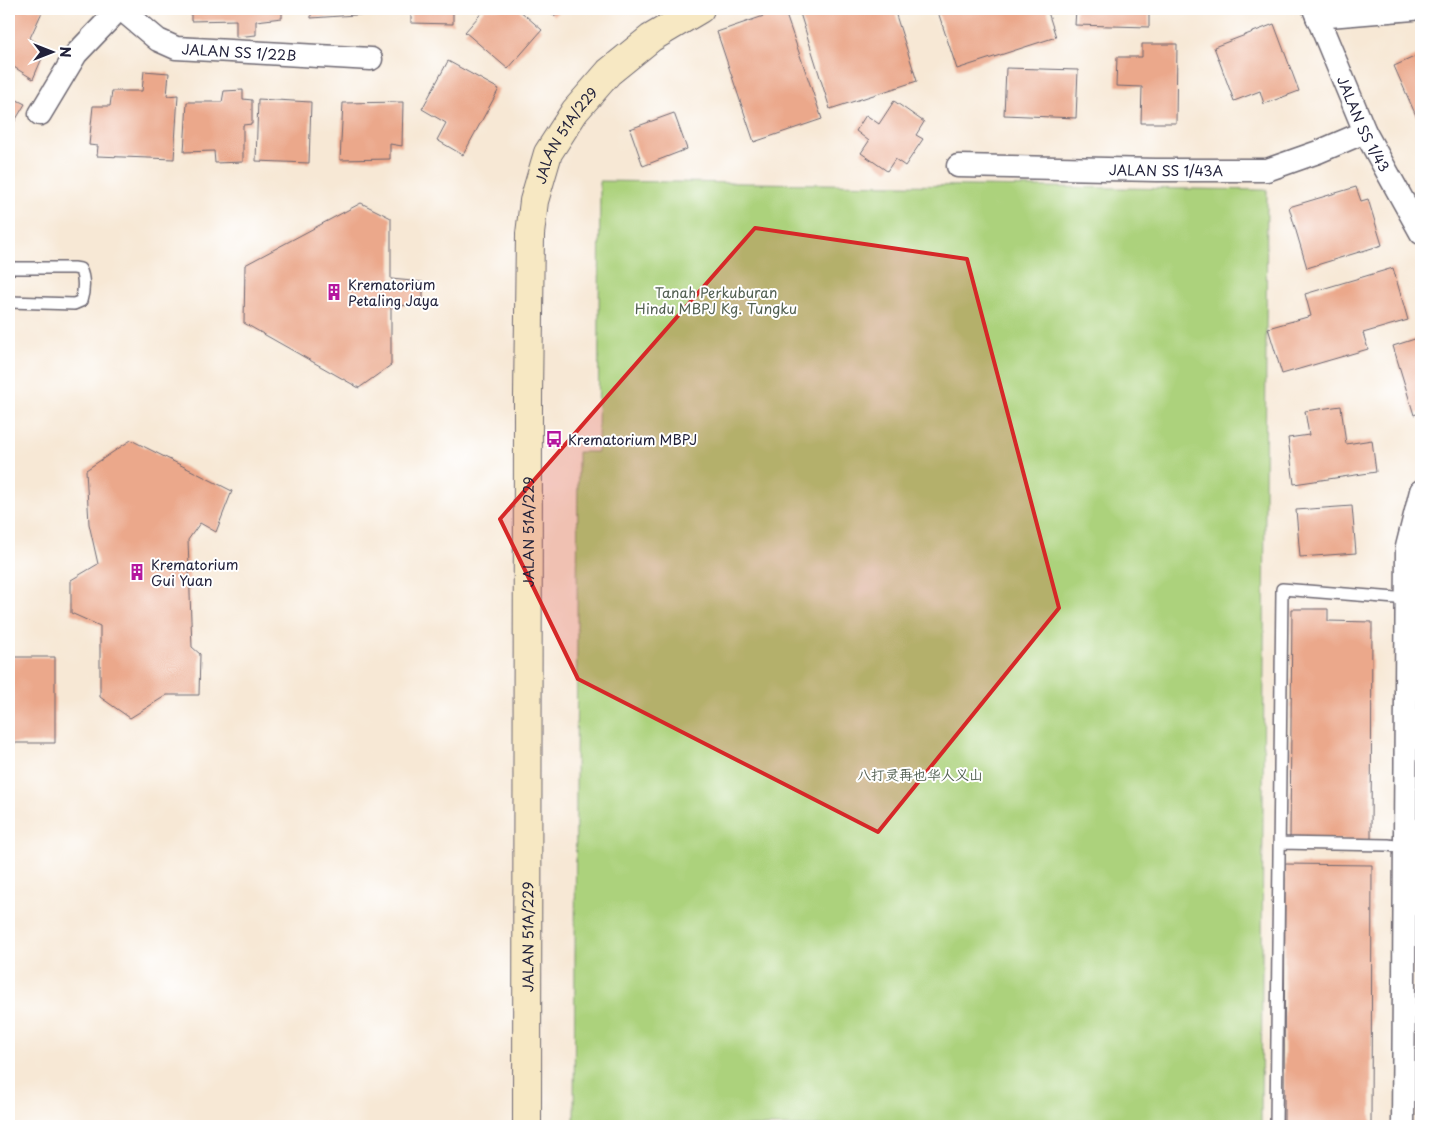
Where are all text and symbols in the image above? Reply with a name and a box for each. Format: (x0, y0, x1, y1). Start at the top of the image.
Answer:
north arrow (28, 28, 78, 78)
street label: JALAN SS 1/22B (181, 38, 297, 65)
text: N (55, 46, 76, 58)
street label: JALAN SS 1/43 (1332, 73, 1395, 175)
street label: JALAN 51A/229 (529, 82, 602, 186)
street label: JALAN SS 1/43A (1109, 159, 1224, 181)
place label: Krematorium Petaling Jaya (348, 274, 439, 311)
building icon: Krematorium Petaling Jaya (324, 282, 344, 302)
park label: Tanah Perkuburan Hindu MBPJ Kg. Tungku (635, 282, 797, 319)
bus stop icon: Krematorium MBPJ (544, 429, 564, 449)
place label: Krematorium MBPJ (568, 429, 697, 450)
street label: JALAN 51A/229 (517, 477, 538, 587)
place label: Krematorium Gui Yuan (151, 554, 238, 591)
building icon: Krematorium Gui Yuan (127, 562, 147, 582)
park label: 八打灵再也华人义山 (857, 764, 983, 785)
street label: JALAN 51A/229 (517, 882, 538, 992)

